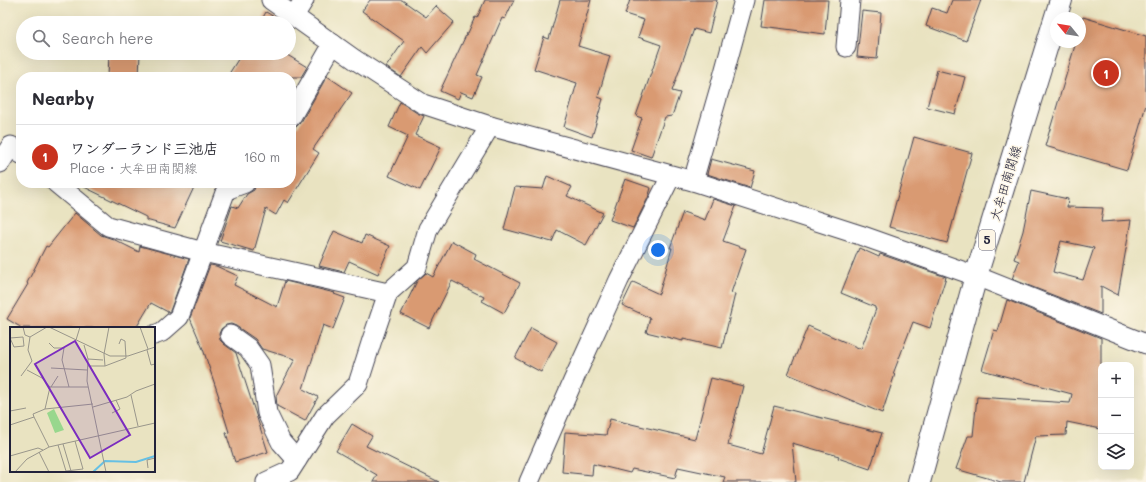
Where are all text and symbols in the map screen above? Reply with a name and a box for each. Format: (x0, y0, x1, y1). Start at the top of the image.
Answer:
north arrow (1050, 12, 1086, 48)
search box (16, 16, 296, 60)
icon: search (30, 27, 52, 49)
text: Search here (62, 28, 153, 48)
pin: 1 (1093, 58, 1119, 88)
text: Nearby (32, 87, 94, 109)
text: ワンダーランド三池店 (70, 138, 219, 158)
street label: 大牟田南関線 (985, 142, 1024, 223)
text: 1 (42, 148, 48, 165)
text: 160 m (244, 148, 280, 165)
text: Place · 大牟田南関線 (70, 159, 197, 176)
road number: 5 (979, 230, 995, 250)
your location (648, 240, 668, 260)
inset map (10, 327, 155, 472)
map controls (1098, 362, 1134, 470)
button: + (1098, 362, 1134, 398)
button: − (1098, 398, 1134, 434)
button: layers (1098, 434, 1134, 470)

